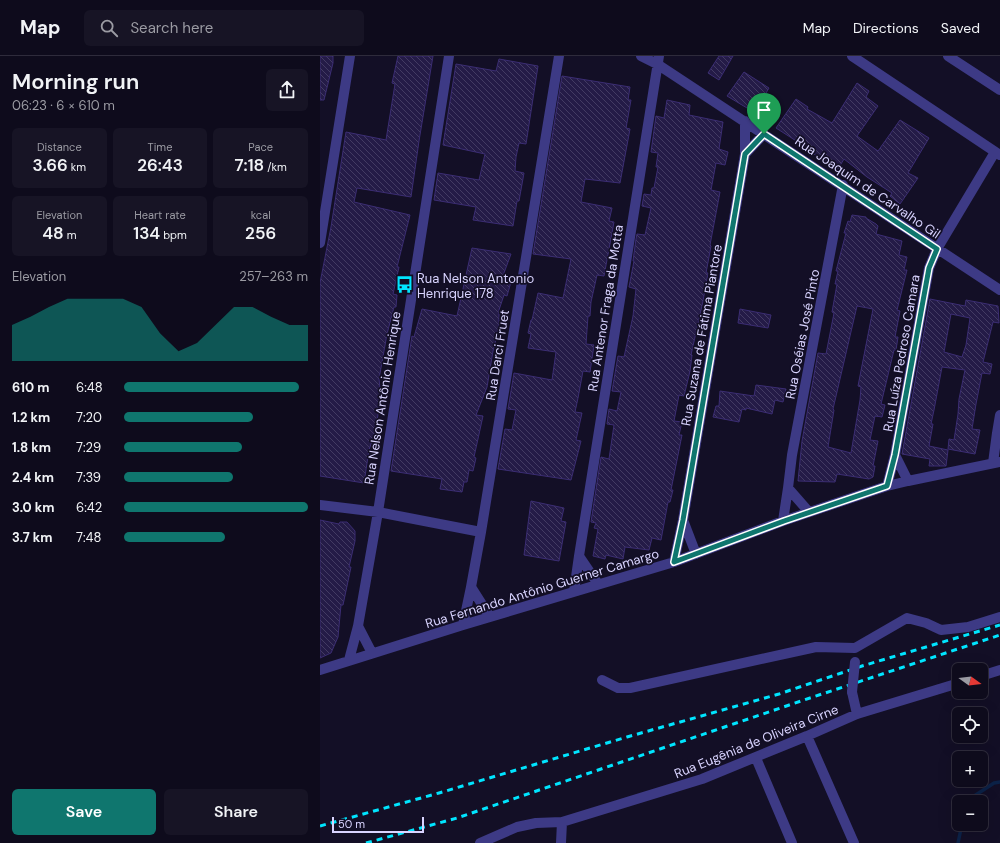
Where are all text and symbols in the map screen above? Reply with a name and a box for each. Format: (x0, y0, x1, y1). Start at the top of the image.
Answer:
search box (84, 10, 364, 46)
text: Map (20, 15, 60, 40)
icon: search (98, 17, 120, 39)
text: Search here (130, 18, 213, 38)
text: Map (803, 19, 831, 37)
text: Directions (853, 19, 919, 37)
text: Saved (941, 19, 980, 37)
text: Morning run (12, 67, 139, 96)
button: share (266, 69, 308, 111)
pin (747, 93, 781, 134)
text: 06:23 · 6 × 610 m (12, 97, 115, 114)
icon: arrive (753, 99, 775, 121)
street label: Rua Joaquim de Carvalho Gil (792, 132, 944, 243)
text: Distance (37, 140, 82, 154)
text: Time (148, 140, 172, 154)
text: Pace (248, 140, 273, 154)
text: 3.66 (33, 154, 68, 176)
text: 26:43 (137, 154, 183, 176)
text: 7:18 (235, 154, 264, 176)
text: km (68, 160, 86, 174)
text: /km (264, 160, 287, 174)
text: Elevation (36, 208, 82, 222)
text: Heart rate (134, 208, 186, 222)
text: kcal (251, 208, 271, 222)
text: 48 (42, 222, 64, 244)
text: 134 (133, 222, 160, 244)
text: 256 (245, 222, 276, 244)
street label: Rua Antenor Fraga da Motta (584, 224, 627, 393)
text: m (64, 228, 76, 242)
text: bpm (160, 228, 187, 242)
street label: Rua Suzana de Fátima Piantore (677, 243, 726, 427)
street label: Rua Oséias José Pinto (782, 267, 824, 401)
text: Elevation (12, 268, 66, 285)
text: 257–263 m (239, 268, 308, 285)
place label: Rua Nelson Antonio Henrique 178 (417, 270, 534, 302)
street label: Rua Luíza Pedroso Camara (879, 273, 924, 433)
bus stop icon: Rua Nelson Antonio Henrique 178 (394, 275, 414, 295)
street label: Rua Darci Fruet (482, 308, 513, 402)
street label: Rua Nelson Antônio Henrique (360, 310, 405, 486)
text: 610 m (12, 379, 49, 396)
text: 6:48 (76, 379, 103, 396)
text: 1.2 km (12, 409, 50, 426)
text: 7:20 (76, 409, 102, 426)
text: 1.8 km (12, 439, 51, 456)
text: 7:29 (76, 439, 101, 456)
text: 2.4 km (12, 469, 54, 486)
text: 7:39 (76, 469, 101, 486)
text: 3.0 km (12, 499, 55, 516)
text: 6:42 (76, 499, 102, 516)
text: 3.7 km (12, 529, 53, 546)
text: 7:48 (76, 529, 101, 546)
street label: Rua Fernando Antônio Guerner Camargo (423, 545, 661, 632)
north arrow (952, 663, 988, 699)
map controls (952, 663, 988, 831)
street label: Rua Eugênia de Oliveira Cirne (672, 701, 841, 782)
button: locate (952, 707, 988, 743)
button: + (952, 751, 988, 787)
button: Save (12, 789, 156, 835)
button: Share (164, 789, 308, 835)
button: − (952, 795, 988, 831)
scale bar (332, 815, 424, 834)
text: 50 m (338, 817, 365, 831)

